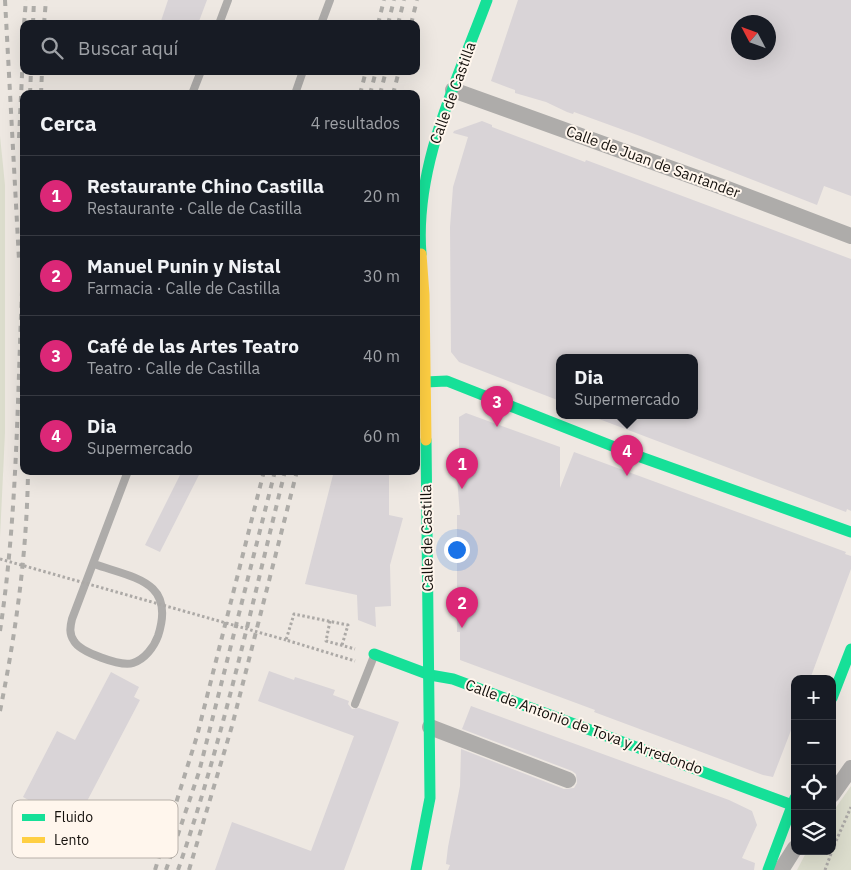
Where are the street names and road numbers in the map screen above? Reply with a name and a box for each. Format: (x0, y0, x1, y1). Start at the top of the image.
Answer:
street label: Calle de Castilla (425, 39, 480, 146)
street label: Calle de Juan de Santander (564, 121, 743, 202)
street label: Calle de Castilla (416, 484, 437, 592)
street label: Calle de Antonio de Tova y Arredondo (463, 675, 705, 778)

